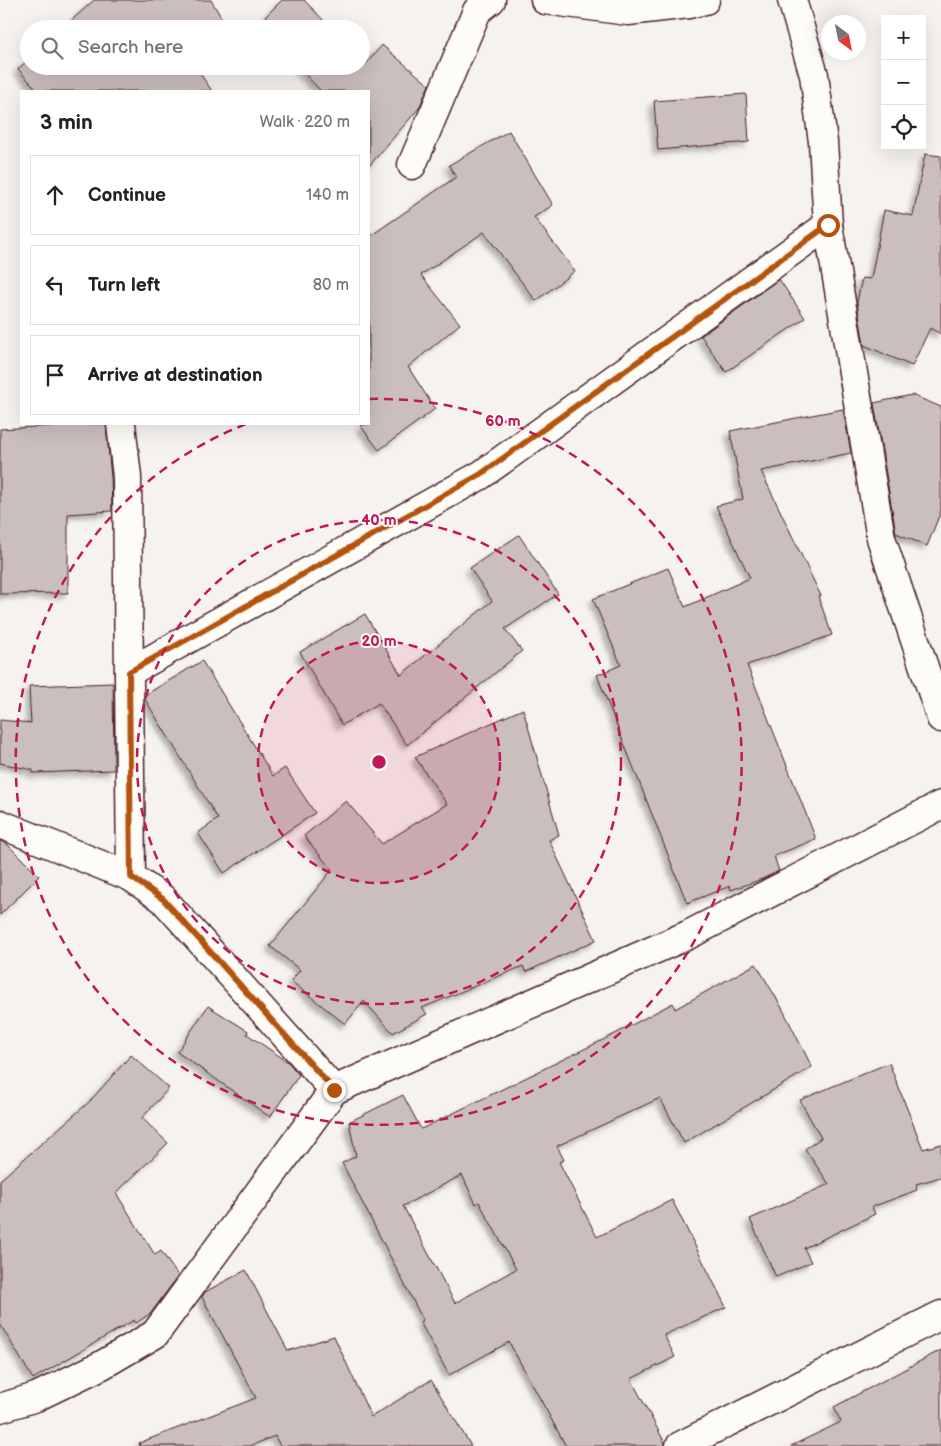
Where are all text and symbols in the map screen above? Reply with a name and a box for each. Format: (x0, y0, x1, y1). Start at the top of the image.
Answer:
north arrow (821, 15, 866, 60)
map controls (881, 15, 926, 150)
button: + (881, 15, 926, 60)
search box (20, 20, 370, 75)
icon: search (38, 34, 66, 62)
text: Search here (78, 36, 183, 59)
button: − (881, 60, 926, 105)
button: locate (881, 105, 926, 150)
text: 3 min (40, 110, 93, 135)
text: Walk · 220 m (260, 113, 350, 132)
icon: ahead (41, 181, 69, 209)
text: Continue (88, 184, 166, 207)
text: 140 m (306, 186, 349, 205)
route start (817, 214, 840, 237)
icon: left (41, 271, 69, 299)
text: Turn left (88, 274, 160, 297)
text: 80 m (313, 276, 349, 295)
icon: arrive (41, 361, 69, 389)
text: Arrive at destination (88, 364, 263, 387)
text: 60 m (485, 412, 521, 431)
text: 40 m (361, 511, 397, 530)
text: 20 m (362, 632, 397, 651)
centre of rings (370, 753, 388, 771)
route end (323, 1079, 346, 1102)

